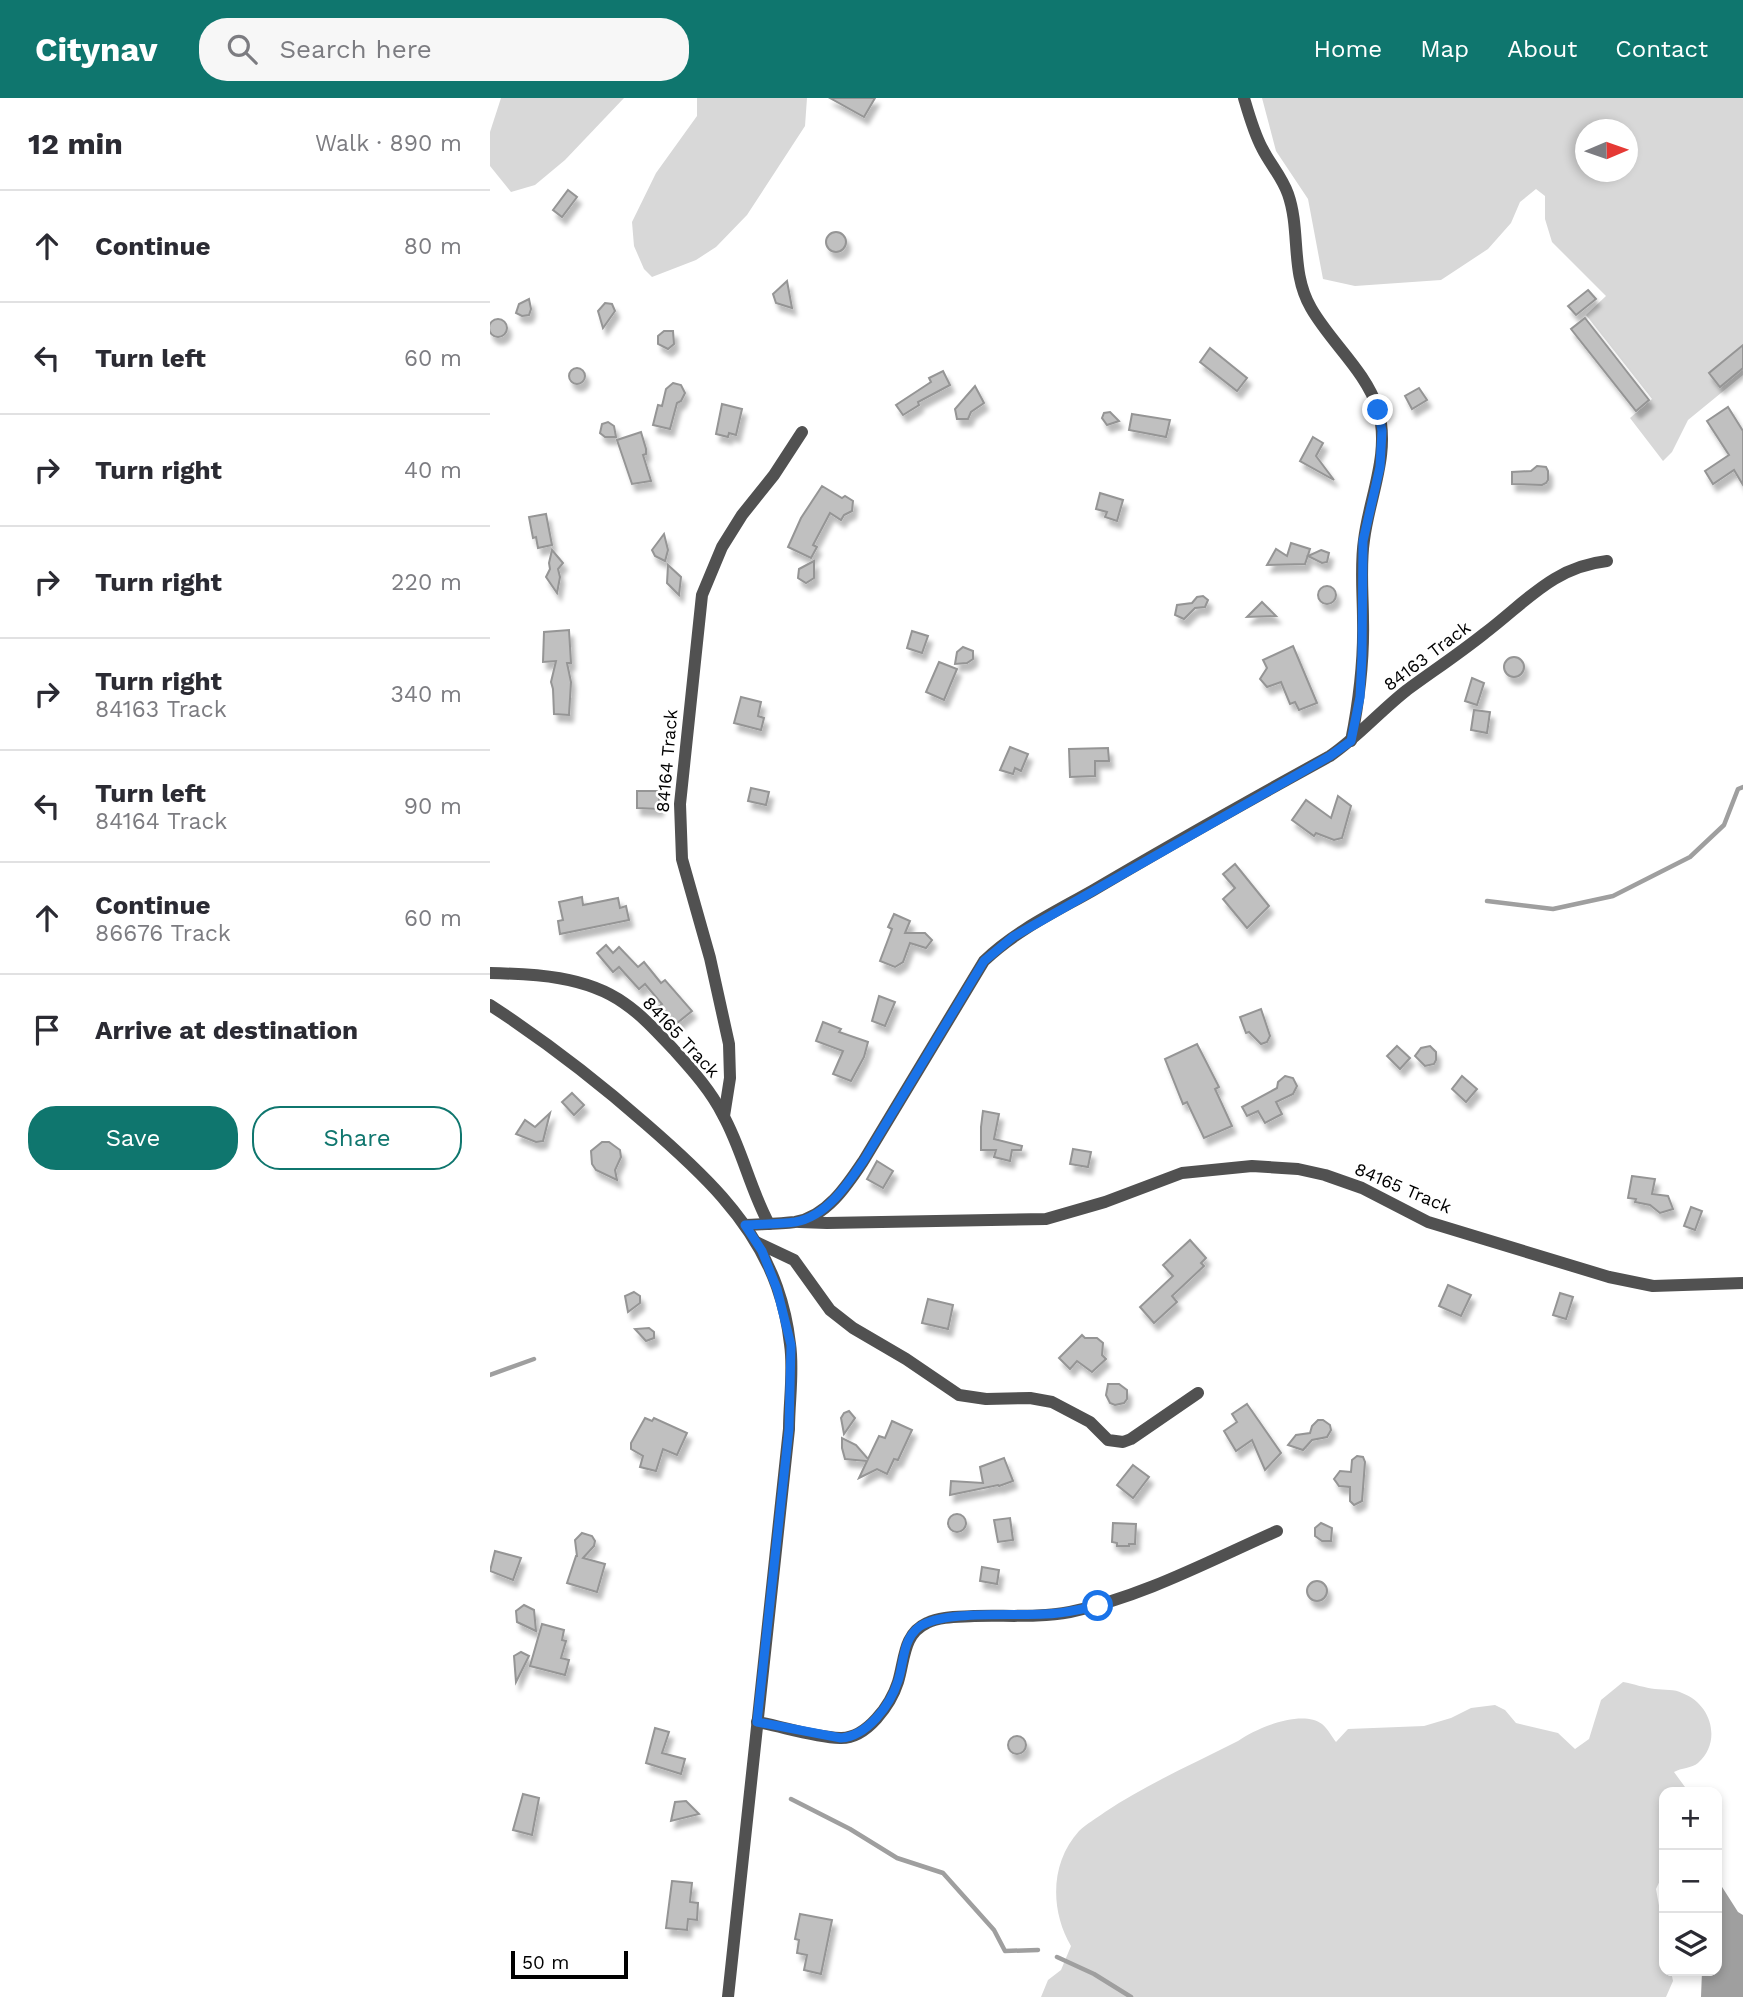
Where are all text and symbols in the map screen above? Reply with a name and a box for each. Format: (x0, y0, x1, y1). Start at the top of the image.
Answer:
search box (199, 18, 689, 81)
text: Citynav (35, 30, 157, 69)
icon: search (223, 30, 261, 68)
text: Search here (279, 34, 432, 64)
text: Home (1314, 35, 1382, 63)
text: Map (1420, 35, 1469, 63)
text: About (1507, 35, 1577, 63)
text: Contact (1615, 35, 1708, 63)
north arrow (1575, 119, 1638, 182)
text: 12 min (28, 126, 123, 161)
text: Walk · 890 m (315, 130, 462, 157)
icon: ahead (28, 227, 66, 265)
text: Continue (95, 231, 211, 261)
text: 80 m (404, 233, 462, 260)
icon: left (28, 339, 66, 377)
text: Turn left (95, 343, 206, 373)
text: 60 m (404, 345, 462, 372)
route end (1362, 394, 1393, 425)
icon: right (28, 451, 66, 489)
text: Turn right (95, 455, 222, 485)
text: 40 m (404, 457, 462, 484)
icon: right (28, 563, 66, 601)
text: Turn right (95, 567, 222, 597)
text: 220 m (391, 569, 462, 596)
street label: 84163 Track (1379, 616, 1474, 695)
text: Turn right (95, 666, 222, 696)
icon: right (28, 675, 66, 713)
text: 340 m (390, 681, 462, 708)
text: 84163 Track (95, 696, 227, 723)
street label: 84164 Track (652, 708, 681, 813)
text: Turn left (95, 778, 206, 808)
icon: left (28, 787, 66, 825)
text: 90 m (404, 793, 462, 820)
text: 84164 Track (95, 808, 227, 835)
text: Continue (95, 890, 211, 920)
icon: ahead (28, 899, 66, 937)
text: 60 m (404, 905, 462, 932)
text: 86676 Track (95, 920, 231, 947)
street label: 84165 Track (639, 992, 724, 1082)
icon: arrive (28, 1011, 66, 1049)
text: Arrive at destination (95, 1015, 358, 1045)
button: Save (28, 1106, 238, 1170)
button: Share (252, 1106, 462, 1170)
street label: 84165 Track (1352, 1158, 1455, 1217)
route start (1082, 1590, 1113, 1621)
map controls (1659, 1787, 1722, 1976)
button: + (1659, 1787, 1722, 1850)
button: − (1659, 1850, 1722, 1913)
button: layers (1659, 1913, 1722, 1976)
scale bar (511, 1948, 628, 1980)
text: 50 m (522, 1951, 569, 1974)

